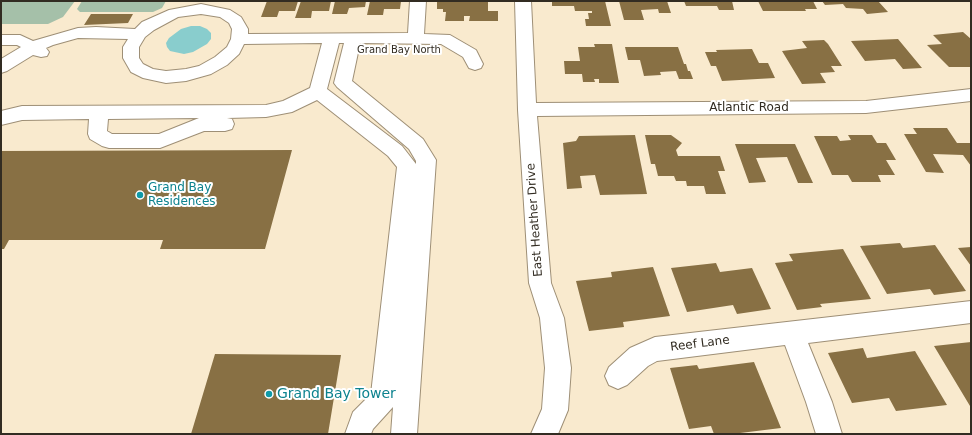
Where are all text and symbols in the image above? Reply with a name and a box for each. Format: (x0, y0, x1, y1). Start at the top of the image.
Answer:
street label: Grand Bay North (357, 44, 441, 56)
street label: Atlantic Road (709, 101, 789, 115)
street label: East Heather Drive (524, 163, 546, 277)
place label: Grand Bay Residences (148, 181, 216, 209)
marker: Grand Bay Residences (135, 190, 145, 200)
street label: Reef Lane (670, 333, 730, 355)
place label: Grand Bay Tower (277, 386, 396, 402)
marker: Grand Bay Tower (264, 389, 274, 399)

